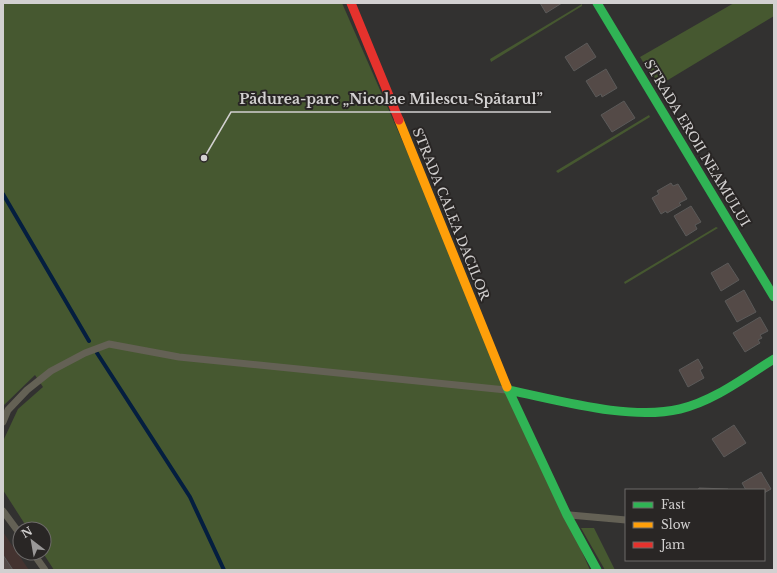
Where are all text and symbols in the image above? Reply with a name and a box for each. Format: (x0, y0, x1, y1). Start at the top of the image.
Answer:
street label: STRADA EROII NEAMULUI (640, 56, 754, 230)
callout: Pădurea-parc „Nicolae Milescu-Spătarul” (231, 86, 551, 112)
text: Pădurea-parc „Nicolae Milescu-Spătarul” (239, 90, 543, 108)
street label: STRADA CALEA DACILOR (409, 125, 494, 303)
legend (625, 489, 765, 561)
text: Fast (661, 497, 686, 512)
text: Slow (661, 517, 691, 532)
north arrow (12, 521, 52, 561)
text: N (19, 523, 35, 541)
text: Jam (659, 537, 685, 552)

